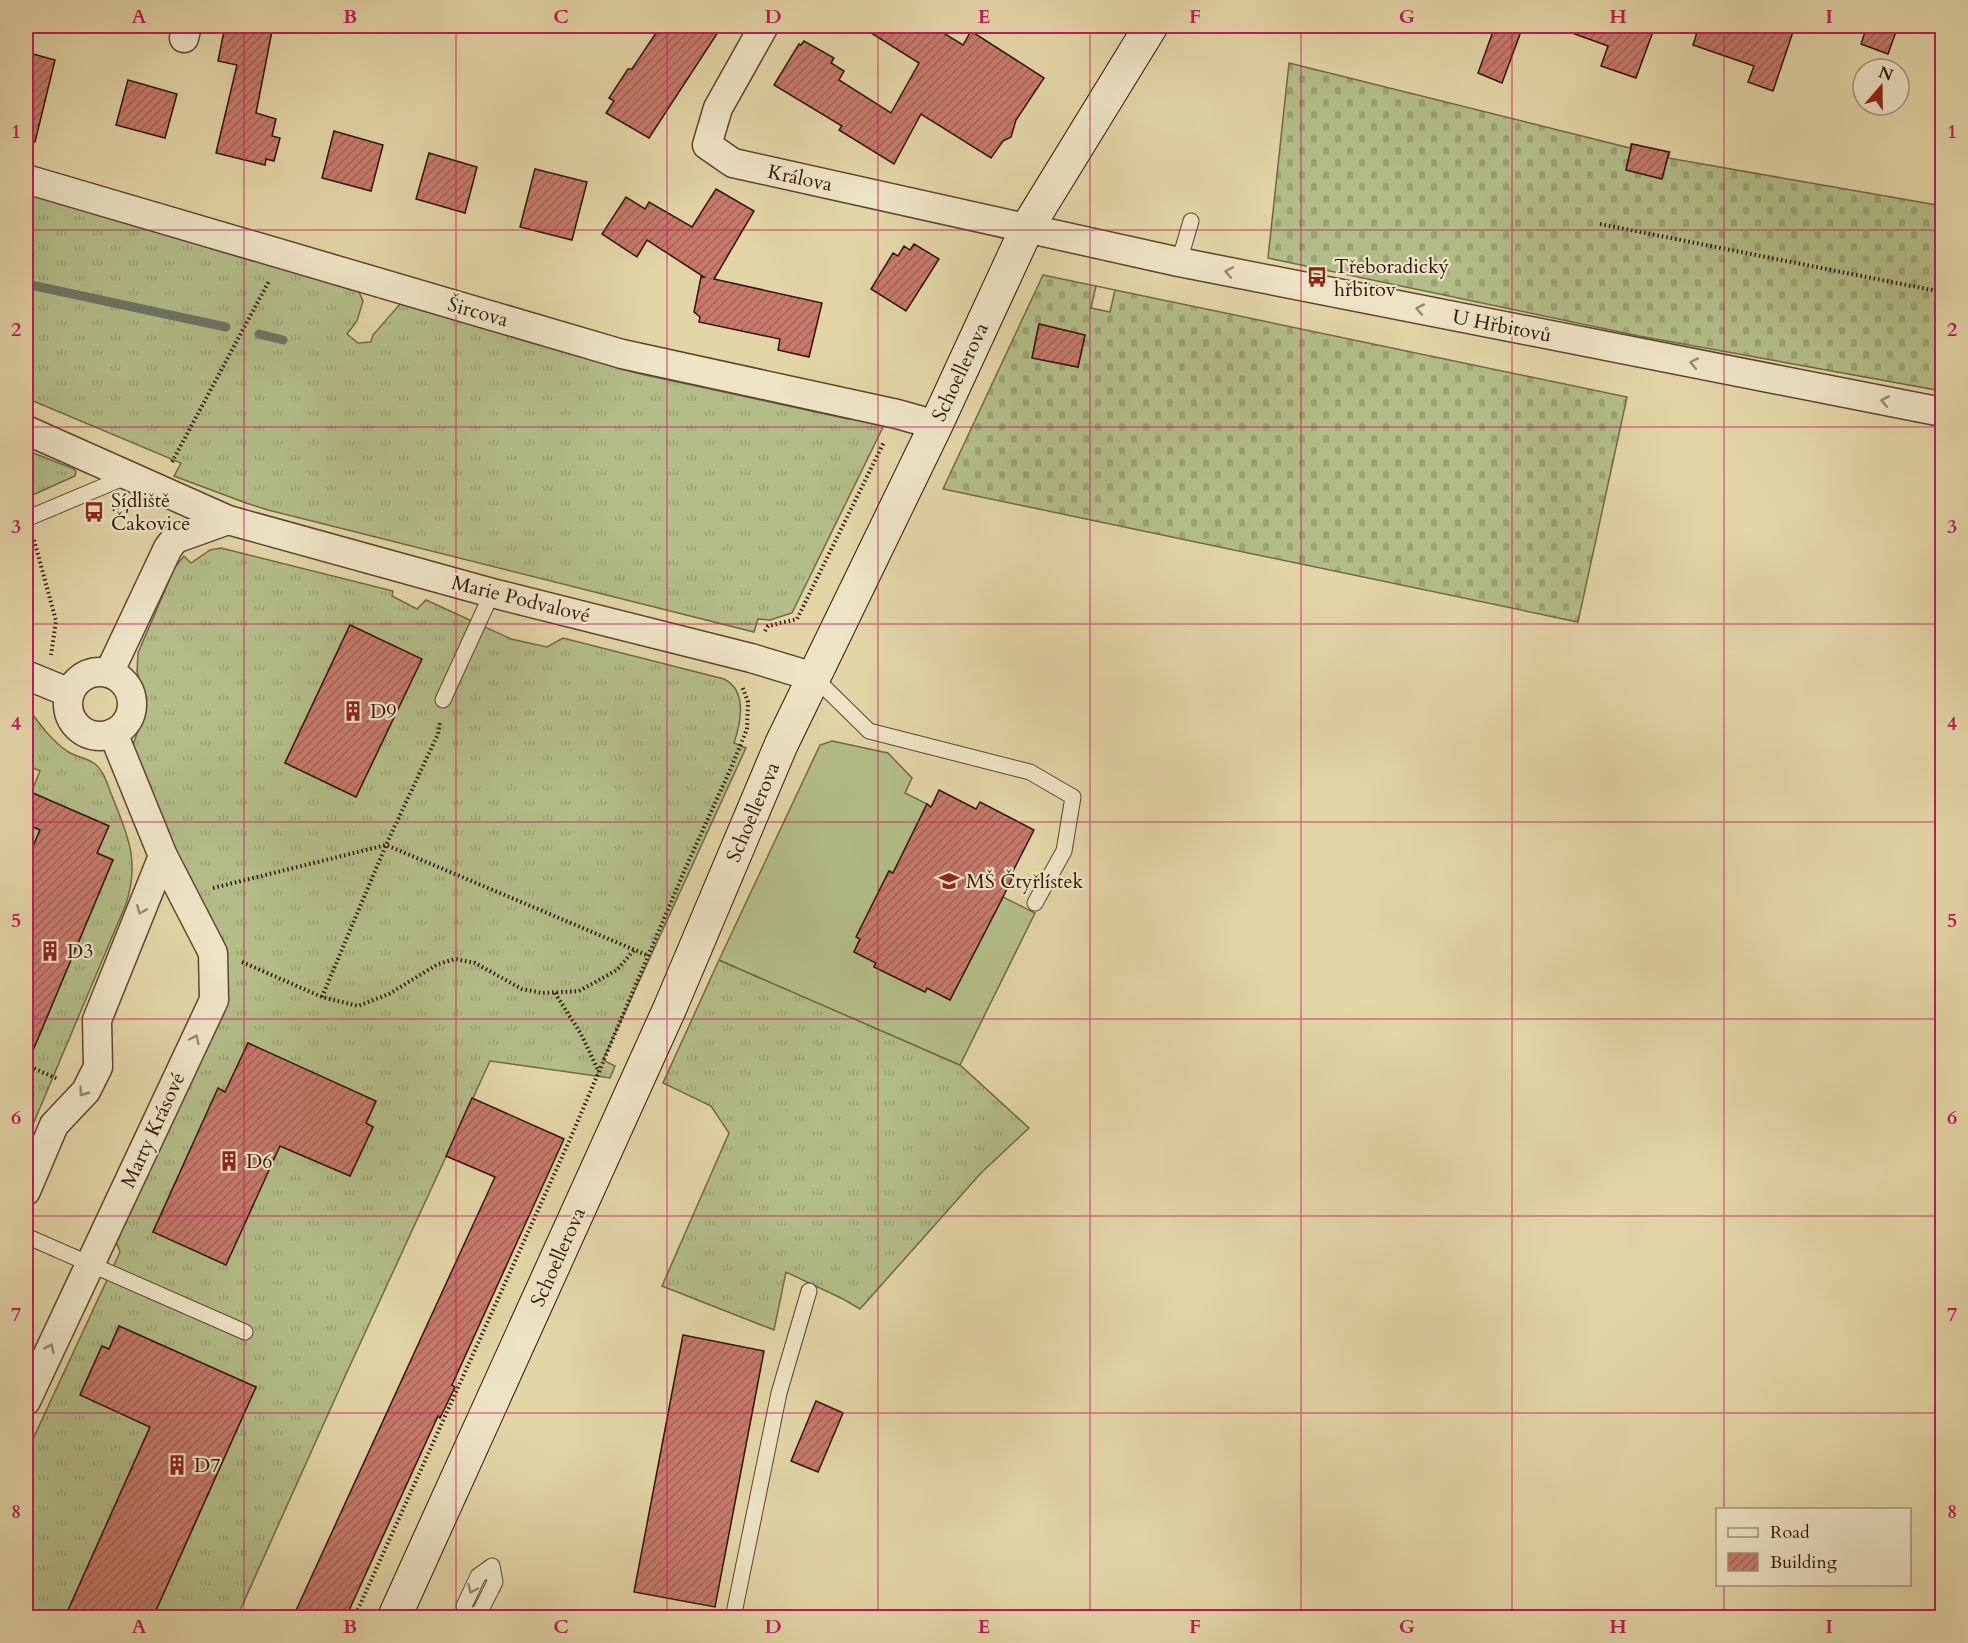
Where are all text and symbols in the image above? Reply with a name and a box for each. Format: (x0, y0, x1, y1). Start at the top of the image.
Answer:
text: A (131, 3, 147, 30)
text: B (343, 3, 357, 30)
text: C (553, 3, 569, 30)
text: D (764, 3, 782, 30)
text: E (978, 3, 990, 30)
text: F (1189, 3, 1201, 30)
text: G (1399, 3, 1415, 30)
text: H (1609, 3, 1627, 30)
text: I (1825, 3, 1833, 30)
north arrow (1851, 57, 1911, 117)
text: N (1875, 61, 1896, 87)
text: 1 (11, 118, 21, 145)
text: 1 (1947, 118, 1957, 145)
street label: Králova (765, 158, 835, 198)
place label: Třeboradický hřbitov (1334, 253, 1450, 303)
bus stop icon: Třeboradický hřbitov (1305, 265, 1329, 289)
one-way arrow (1224, 266, 1234, 279)
street label: Šircova (445, 291, 512, 334)
street label: U Hřbitovů (1450, 303, 1554, 349)
one-way arrow (1415, 304, 1425, 317)
text: 2 (11, 316, 21, 343)
text: 2 (1947, 316, 1957, 343)
street label: Schoellerova (925, 318, 995, 426)
one-way arrow (1689, 357, 1699, 370)
one-way arrow (1880, 395, 1890, 408)
place label: Sídliště Čakovice (111, 487, 190, 537)
bus stop icon: Sídliště Čakovice (82, 500, 106, 524)
text: 3 (11, 513, 21, 540)
text: 3 (1947, 513, 1957, 540)
street label: Marie Podvalové (449, 569, 593, 629)
place label: D9 (370, 698, 397, 725)
building icon: D9 (341, 699, 365, 723)
text: 4 (11, 710, 21, 737)
text: 4 (1947, 710, 1957, 737)
street label: Schoellerova (720, 758, 786, 866)
place label: MŠ Čtyřlístek (966, 868, 1084, 895)
school or university icon: MŠ Čtyřlístek (937, 869, 961, 893)
one-way arrow (136, 904, 148, 915)
text: 5 (11, 907, 21, 934)
text: 5 (1947, 907, 1957, 934)
place label: D3 (67, 938, 94, 965)
building icon: D3 (38, 939, 62, 963)
one-way arrow (188, 1034, 200, 1045)
street label: Marty Krásové (114, 1068, 192, 1192)
one-way arrow (79, 1086, 90, 1097)
text: 6 (11, 1104, 21, 1131)
text: 6 (1947, 1104, 1957, 1131)
place label: D6 (246, 1148, 273, 1175)
building icon: D6 (217, 1149, 241, 1173)
street label: Schoellerova (524, 1203, 592, 1311)
text: 7 (11, 1301, 21, 1328)
text: 7 (1947, 1301, 1957, 1328)
one-way arrow (43, 1344, 55, 1355)
place label: D7 (194, 1452, 221, 1479)
building icon: D7 (165, 1453, 189, 1477)
text: 8 (11, 1498, 21, 1525)
text: 8 (1947, 1498, 1957, 1525)
legend (1716, 1508, 1911, 1586)
text: Road (1770, 1520, 1810, 1545)
text: Building (1770, 1550, 1838, 1575)
one-way arrow (468, 1582, 480, 1593)
text: A (131, 1613, 147, 1640)
text: B (343, 1613, 357, 1640)
text: C (553, 1613, 569, 1640)
text: D (764, 1613, 782, 1640)
text: E (978, 1613, 990, 1640)
text: F (1189, 1613, 1201, 1640)
text: G (1399, 1613, 1415, 1640)
text: H (1609, 1613, 1627, 1640)
text: I (1825, 1613, 1833, 1640)

